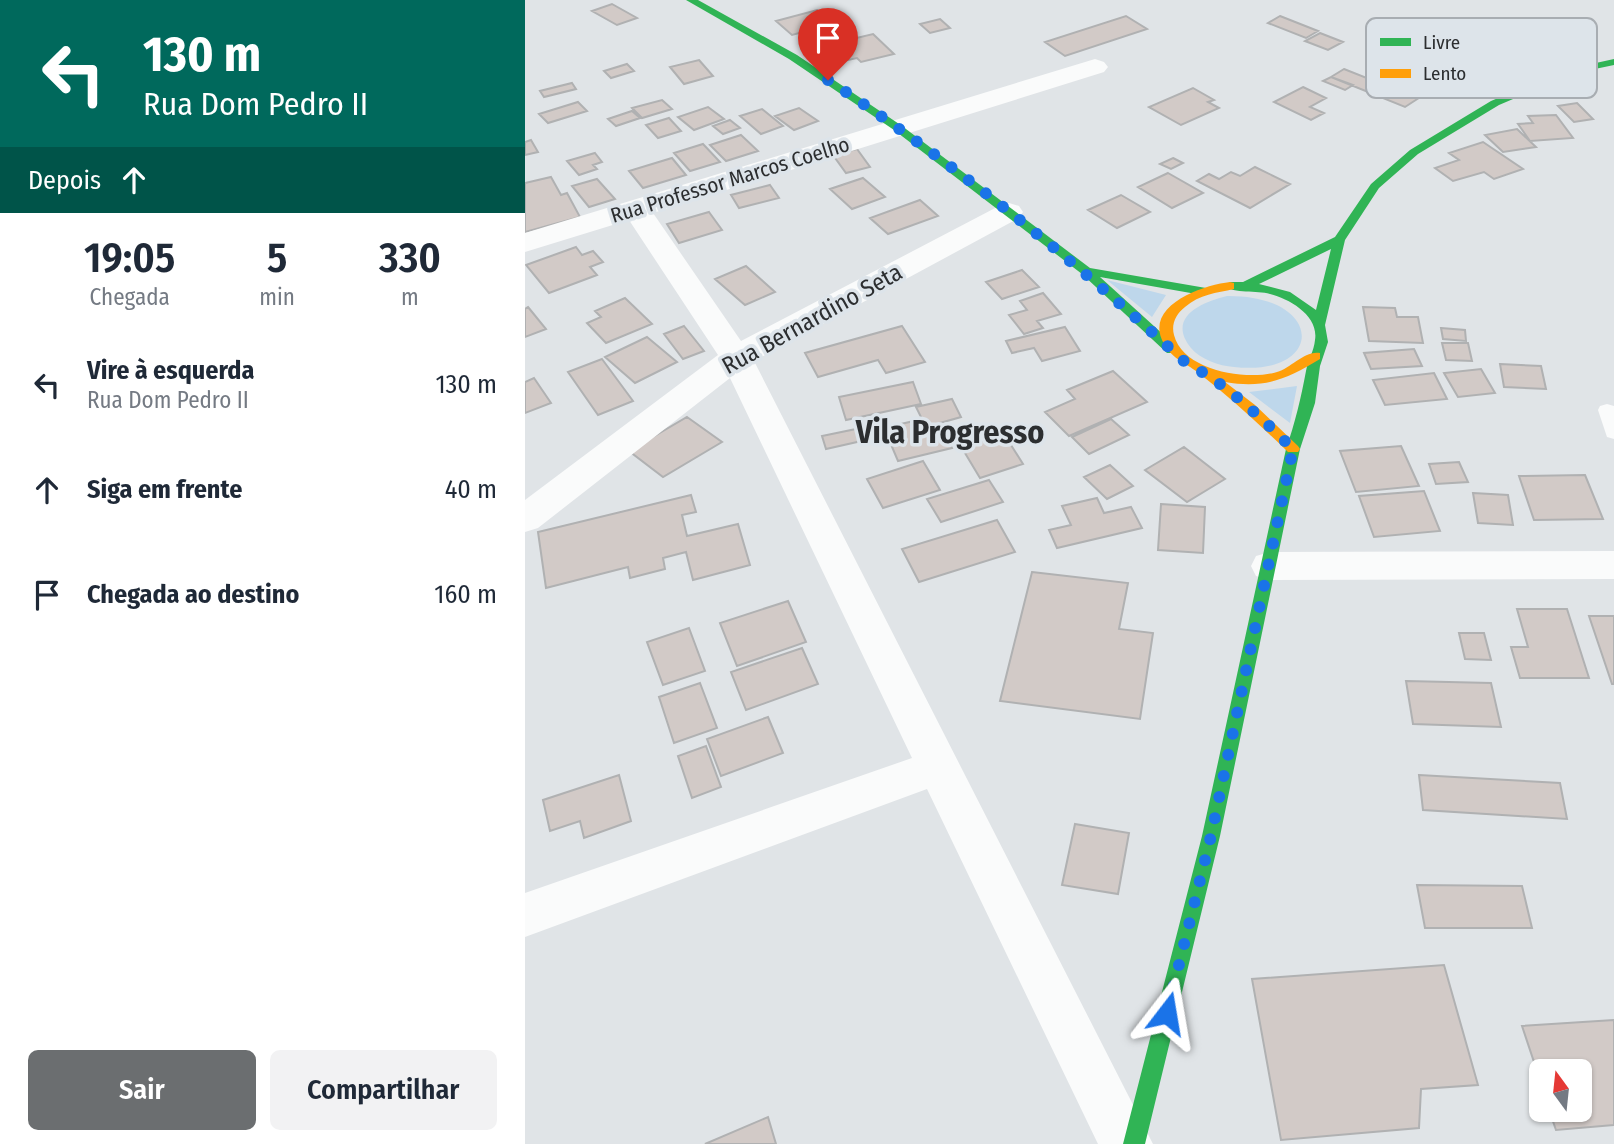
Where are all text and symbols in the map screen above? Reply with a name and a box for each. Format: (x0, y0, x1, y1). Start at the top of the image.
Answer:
pin (798, 8, 858, 80)
legend (1366, 18, 1597, 98)
icon: arrive (809, 19, 847, 57)
text: 130 m (143, 25, 261, 84)
icon: left (28, 28, 119, 119)
text: Livre (1423, 31, 1460, 54)
text: Lento (1423, 62, 1466, 85)
text: Rua Dom Pedro II (143, 85, 368, 123)
street label: Rua Professor Marcos Coelho (607, 131, 853, 229)
icon: ahead (115, 161, 153, 199)
text: Depois (28, 165, 101, 196)
text: 19:05 (84, 233, 175, 283)
text: 5 (267, 233, 287, 283)
text: 330 (379, 233, 441, 283)
street label: Rua Bernardino Seta (717, 258, 907, 380)
text: Chegada (90, 283, 170, 311)
text: min (259, 283, 295, 311)
text: m (401, 283, 419, 311)
text: Vire à esquerda (87, 355, 254, 386)
icon: left (28, 366, 66, 404)
text: 130 m (435, 369, 497, 400)
text: Rua Dom Pedro II (87, 386, 249, 414)
district label: Vila Progresso (855, 413, 1044, 451)
icon: ahead (28, 471, 66, 509)
text: Siga em frente (87, 474, 242, 505)
text: 40 m (445, 474, 497, 505)
icon: arrive (28, 576, 66, 614)
text: Chegada ao destino (87, 579, 299, 610)
text: 160 m (434, 579, 497, 610)
position arrow (1130, 976, 1204, 1050)
button: Sair (28, 1050, 256, 1130)
button: Compartilhar (270, 1050, 497, 1130)
north arrow (1529, 1059, 1593, 1122)
map controls (1529, 1059, 1592, 1122)

